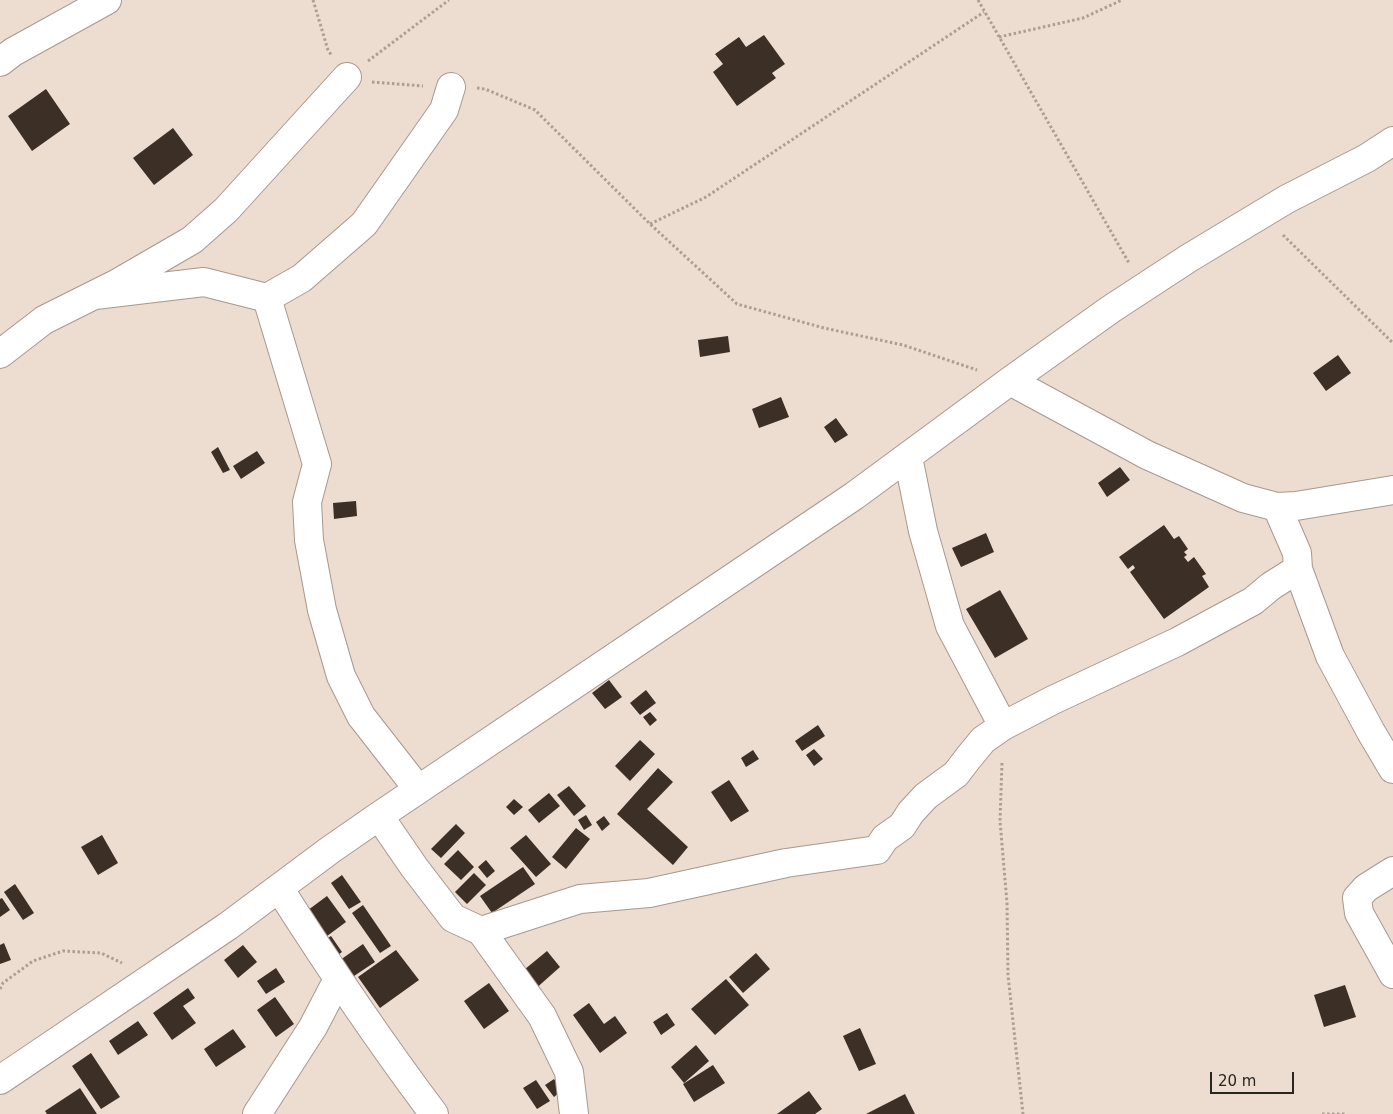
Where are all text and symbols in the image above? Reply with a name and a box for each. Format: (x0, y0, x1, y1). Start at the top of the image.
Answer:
scale bar (1213, 1062, 1297, 1094)
text: 20 m (1218, 1072, 1256, 1090)

